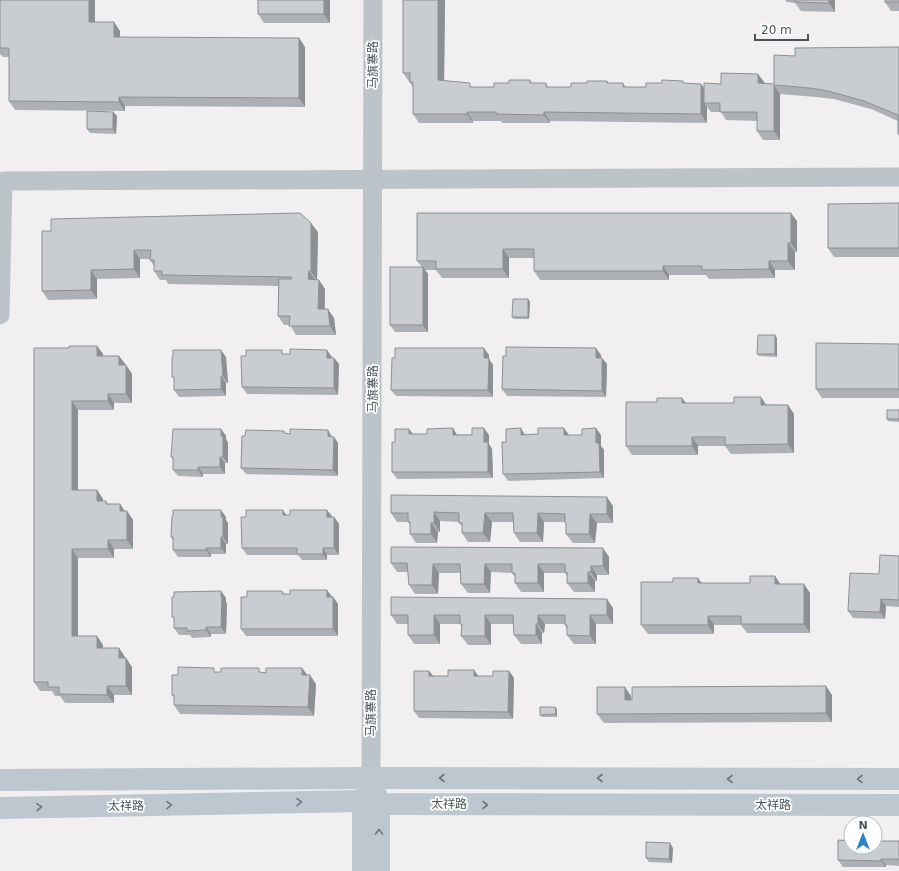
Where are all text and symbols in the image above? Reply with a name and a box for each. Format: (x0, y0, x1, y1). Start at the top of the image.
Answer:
scale bar (755, 16, 808, 42)
text: 20 m (761, 23, 792, 37)
street label: 马旗寨路 (366, 41, 380, 89)
street label: 马旗寨路 (366, 365, 380, 413)
street label: 马旗寨路 (364, 689, 378, 737)
one-way arrow (439, 774, 445, 782)
one-way arrow (597, 774, 603, 782)
one-way arrow (727, 774, 733, 783)
one-way arrow (857, 775, 863, 783)
street label: 太祥路 (431, 797, 467, 811)
one-way arrow (296, 798, 302, 807)
street label: 太祥路 (755, 798, 791, 812)
street label: 太祥路 (108, 799, 144, 813)
one-way arrow (166, 801, 172, 809)
one-way arrow (482, 801, 488, 809)
one-way arrow (36, 803, 42, 811)
north arrow (843, 815, 883, 855)
text: N (858, 819, 868, 832)
one-way arrow (375, 829, 383, 835)

